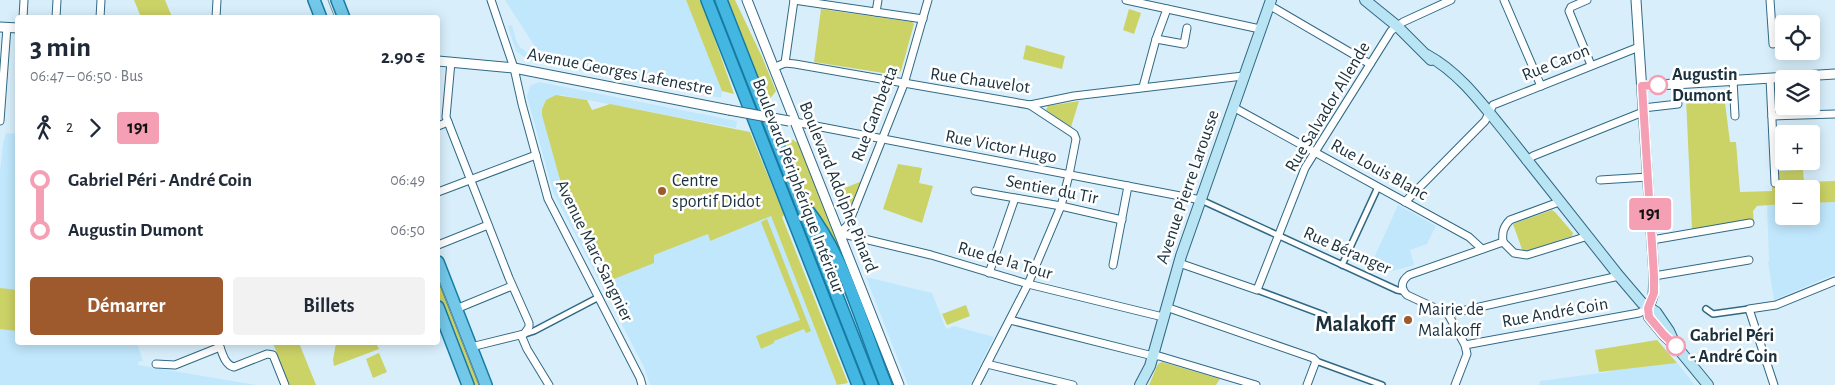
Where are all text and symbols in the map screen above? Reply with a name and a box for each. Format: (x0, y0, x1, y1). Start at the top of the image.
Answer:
map controls (1775, 15, 1820, 225)
button: locate (1775, 15, 1820, 60)
text: 3 min (30, 34, 91, 62)
street label: Rue Salvador Allende (1282, 39, 1374, 175)
street label: Rue Caron (1520, 41, 1592, 85)
street label: Avenue Georges Lafenestre (526, 45, 714, 99)
text: 2.90 € (381, 48, 425, 67)
street label: Rue Gambetta (849, 64, 901, 164)
street label: Rue Chauvelot (929, 65, 1031, 97)
place label: Augustin Dumont (1672, 66, 1737, 105)
text: 06:47 – 06:50 · Bus (30, 68, 143, 84)
button: layers (1775, 70, 1820, 115)
marker: Augustin Dumont (1648, 75, 1668, 95)
street label: Boulevard Périphérique Intérieur (749, 76, 847, 296)
street label: Boulevard Adolphe Pinard (795, 99, 881, 275)
street label: Avenue Pierre Larousse (1153, 108, 1223, 266)
icon: walk (30, 114, 58, 142)
icon: forward (81, 114, 109, 142)
text: 2 (66, 119, 73, 135)
text: 191 (127, 119, 149, 137)
button: + (1775, 125, 1820, 170)
street label: Rue Victor Hugo (944, 127, 1059, 167)
street label: Rue Louis Blanc (1328, 136, 1431, 204)
text: Gabriel Péri - André Coin (68, 171, 252, 190)
text: 06:49 (390, 172, 425, 188)
place label: Centre sportif Didot (672, 172, 761, 211)
street label: Sentier du Tir (1004, 172, 1100, 208)
street label: Avenue Marc Sangnier (552, 177, 636, 325)
button: − (1775, 180, 1820, 225)
marker: Centre sportif Didot (656, 185, 668, 197)
line badge: 191 (1621, 198, 1679, 230)
text: 191 (1639, 205, 1661, 223)
text: Augustin Dumont (68, 221, 203, 240)
text: 06:50 (390, 222, 425, 238)
street label: Rue Béranger (1301, 224, 1394, 278)
street label: Rue de la Tour (956, 239, 1055, 283)
button: Démarrer (30, 277, 223, 335)
button: Billets (233, 277, 425, 335)
street label: Rue André Coin (1501, 295, 1609, 331)
place label: Mairie de Malakoff (1418, 301, 1484, 340)
district label: Malakoff (1315, 313, 1397, 335)
marker: Mairie de Malakoff (1402, 314, 1414, 326)
place label: Gabriel Péri - André Coin (1690, 327, 1777, 366)
marker: Gabriel Péri - André Coin (1666, 336, 1686, 356)

